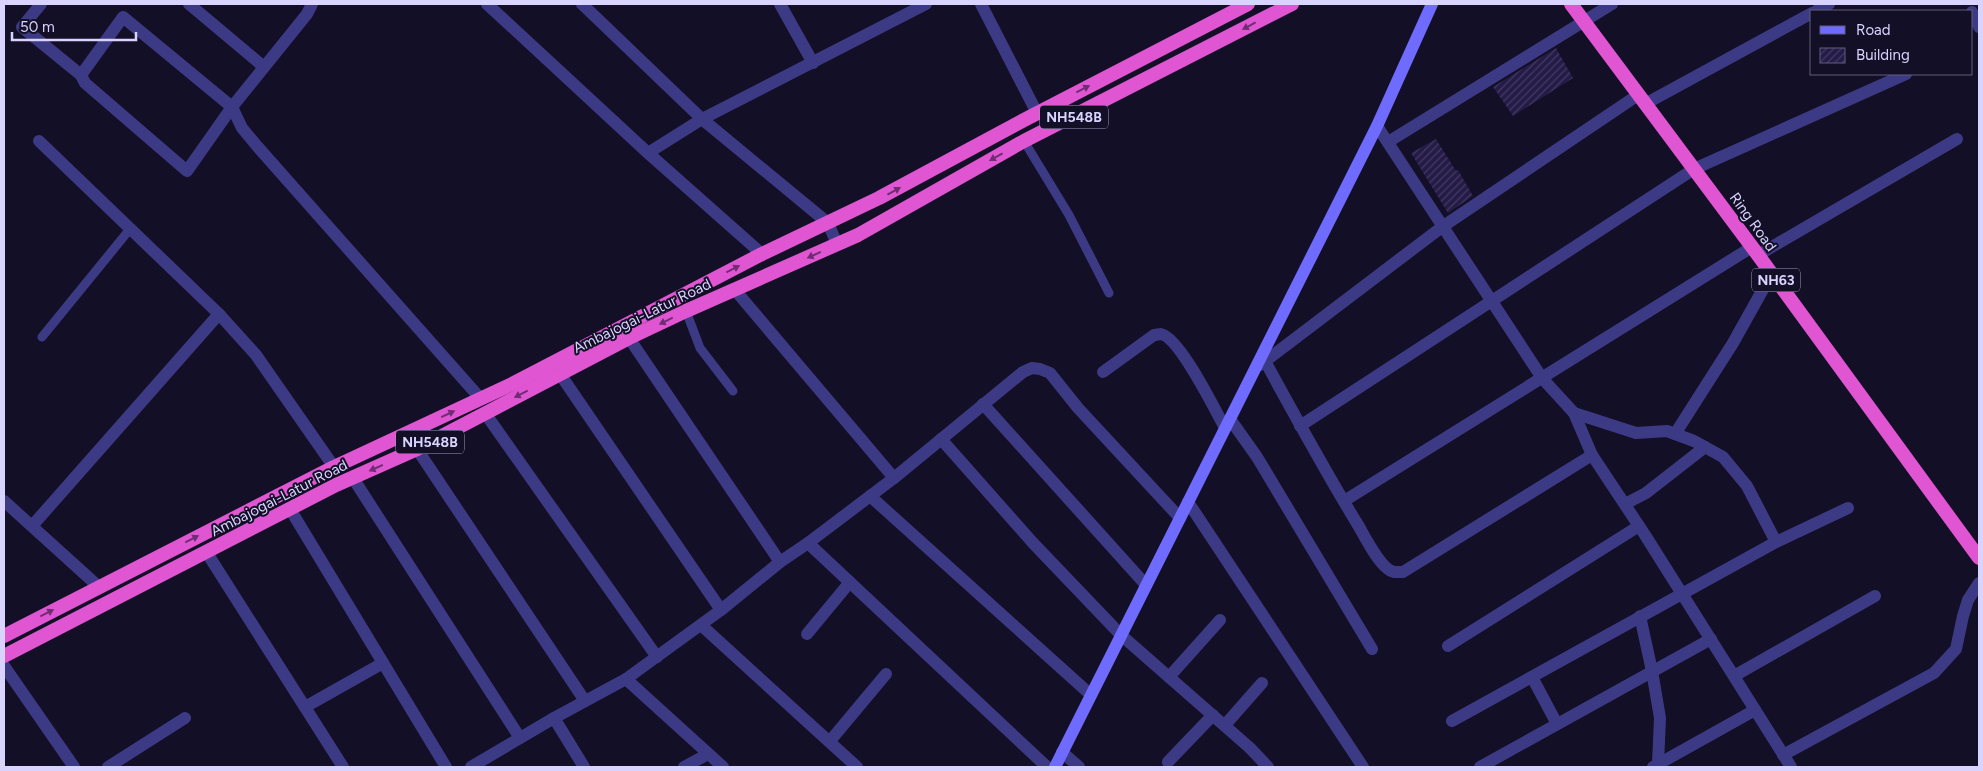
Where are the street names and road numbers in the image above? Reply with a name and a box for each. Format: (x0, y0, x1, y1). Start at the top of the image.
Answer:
road number: NH548B (1040, 105, 1108, 128)
street label: Ring Road (1726, 189, 1780, 255)
road number: NH63 (1752, 268, 1800, 292)
street label: Ambajogai-Latur Road (570, 275, 714, 357)
road number: NH548B (396, 431, 464, 454)
street label: Ambajogai-Latur Road (208, 456, 350, 540)

